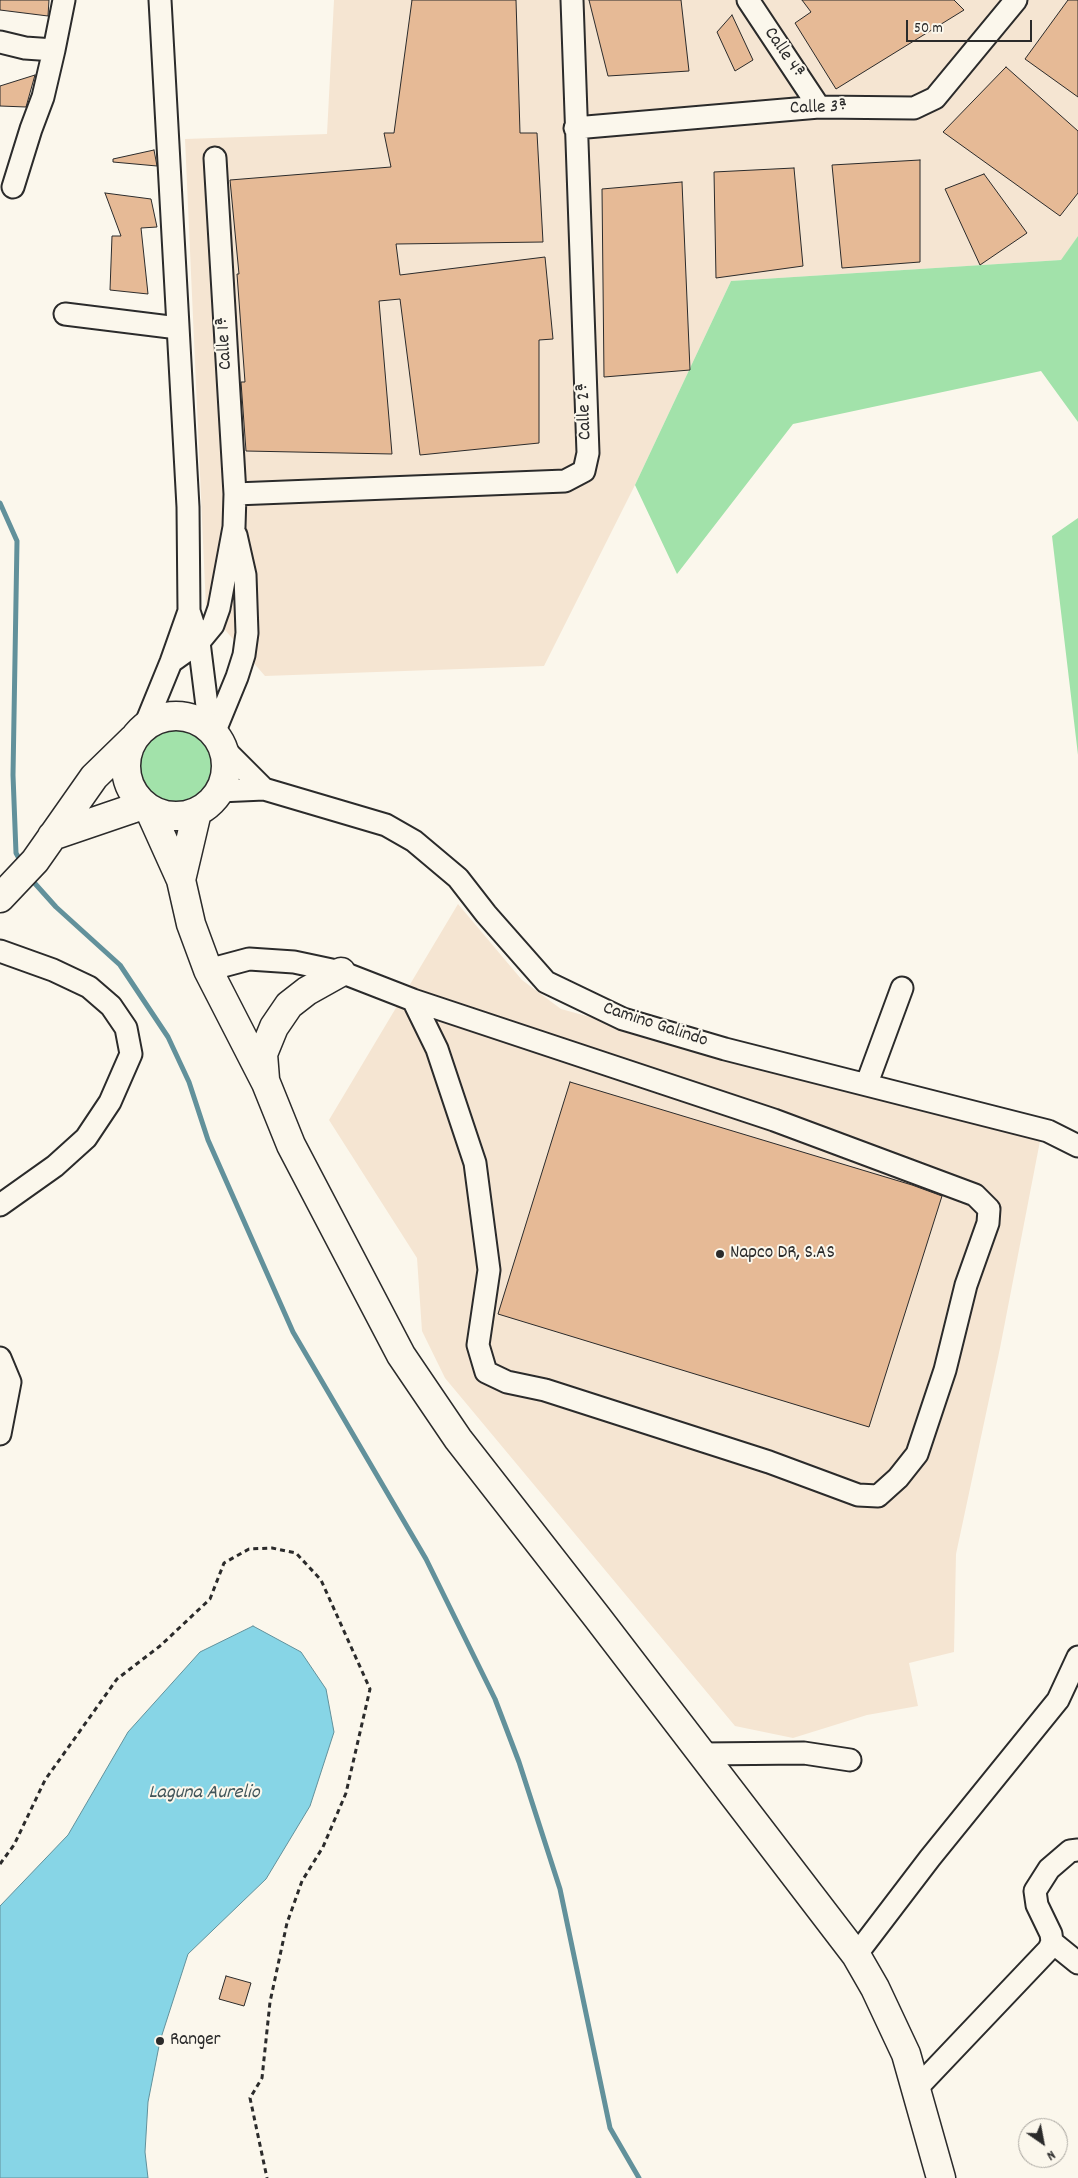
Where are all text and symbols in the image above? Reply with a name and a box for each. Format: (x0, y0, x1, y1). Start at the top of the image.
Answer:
scale bar (908, 10, 1034, 42)
text: 50 m (914, 18, 943, 40)
street label: Calle 4ª (757, 24, 809, 84)
street label: Calle 3ª (790, 97, 848, 121)
street label: Calle 1ª (213, 315, 239, 371)
street label: Calle 2ª (574, 382, 598, 440)
street label: Camino Galindo (600, 998, 710, 1054)
place label: Napco DR, S.AS (730, 1243, 835, 1265)
marker: Napco DR, S.AS (714, 1248, 726, 1260)
water label: Laguna Aurelio (148, 1782, 260, 1806)
place label: Ranger (170, 2030, 221, 2052)
marker: Ranger (154, 2035, 166, 2047)
north arrow (1018, 2118, 1068, 2168)
text: N (1042, 2144, 1059, 2165)

